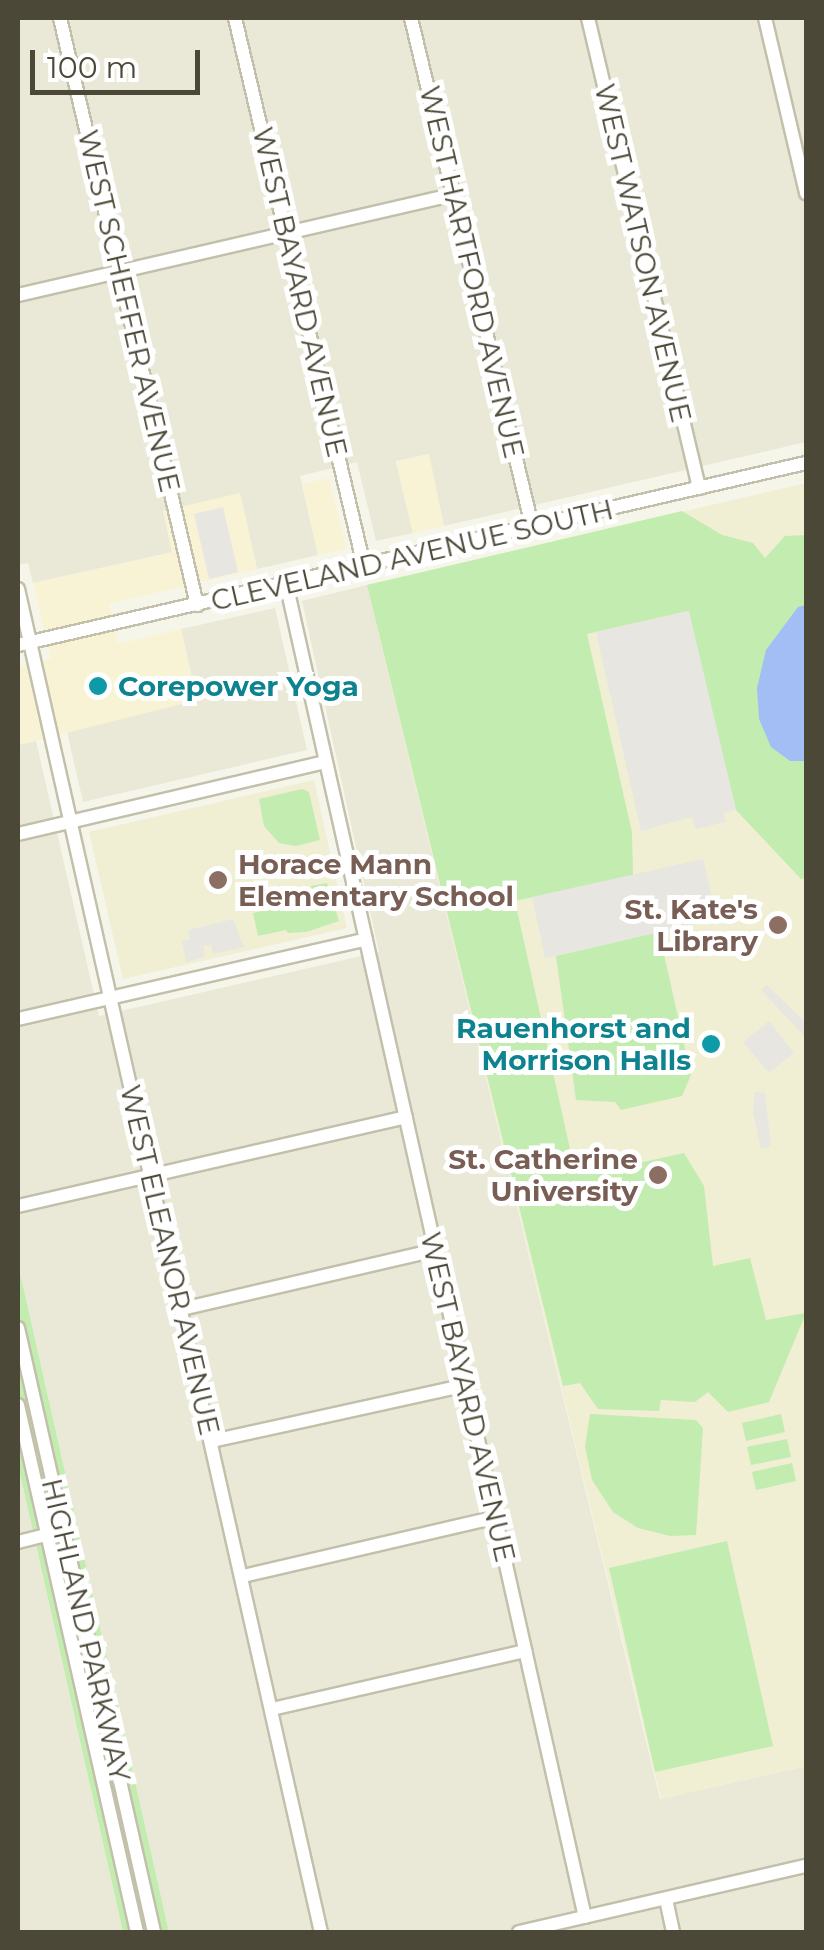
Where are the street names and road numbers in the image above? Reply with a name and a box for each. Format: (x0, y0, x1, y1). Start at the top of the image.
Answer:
street label: WEST WATSON AVENUE (588, 81, 698, 425)
street label: WEST HARTFORD AVENUE (413, 83, 531, 461)
street label: WEST BAYARD AVENUE (246, 124, 354, 460)
street label: WEST SCHEFFER AVENUE (71, 127, 187, 495)
street label: CLEVELAND AVENUE SOUTH (208, 492, 616, 618)
street label: WEST ELEANOR AVENUE (113, 1082, 227, 1438)
street label: WEST BAYARD AVENUE (414, 1229, 522, 1565)
street label: HIGHLAND PARKWAY (35, 1475, 137, 1785)

